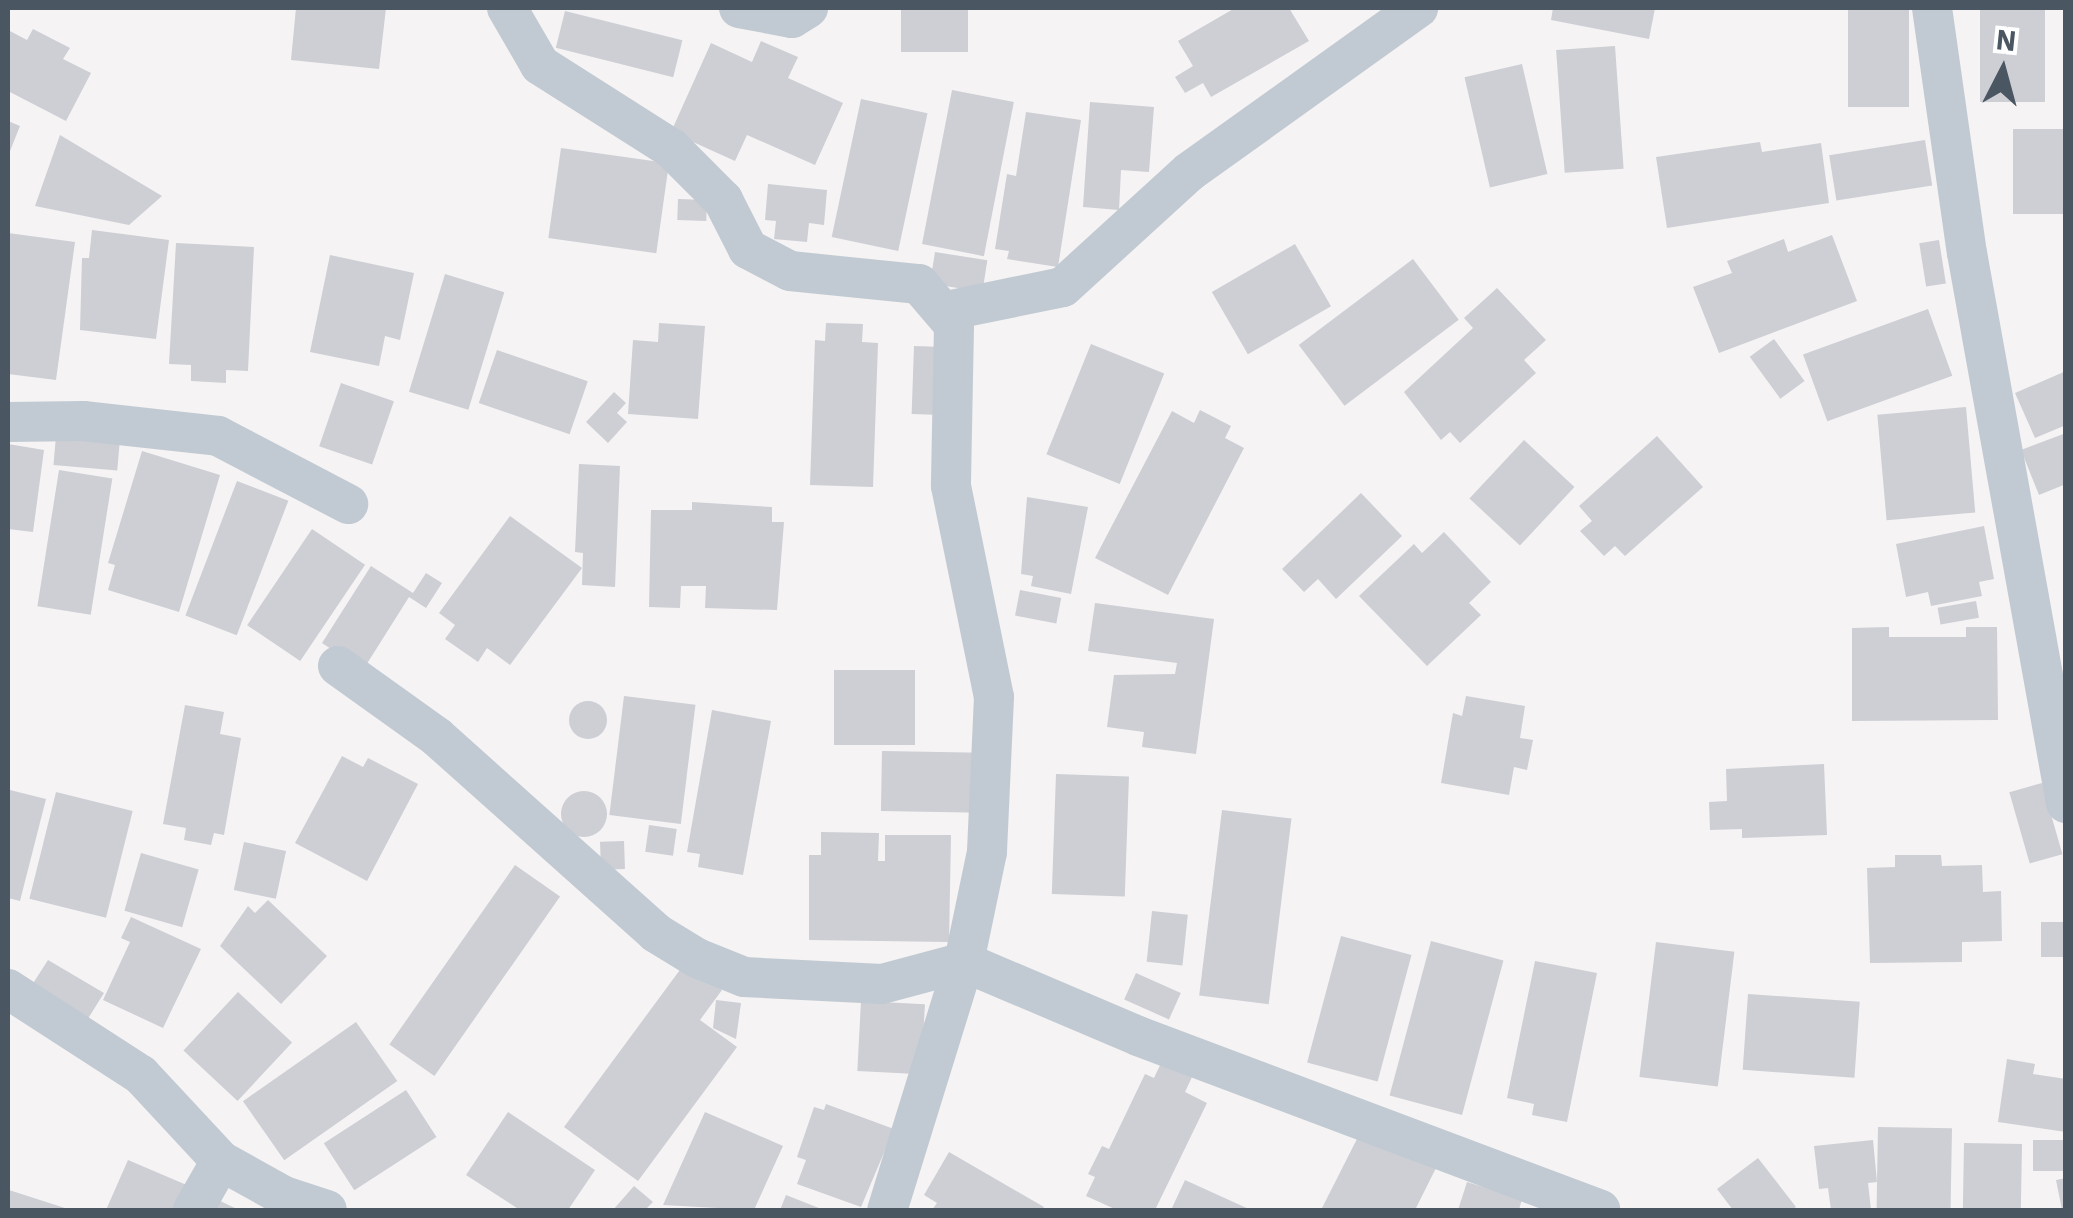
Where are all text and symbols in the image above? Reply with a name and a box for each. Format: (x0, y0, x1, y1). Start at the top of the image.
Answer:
north arrow (1953, 20, 2053, 120)
text: N (1994, 20, 2018, 59)

